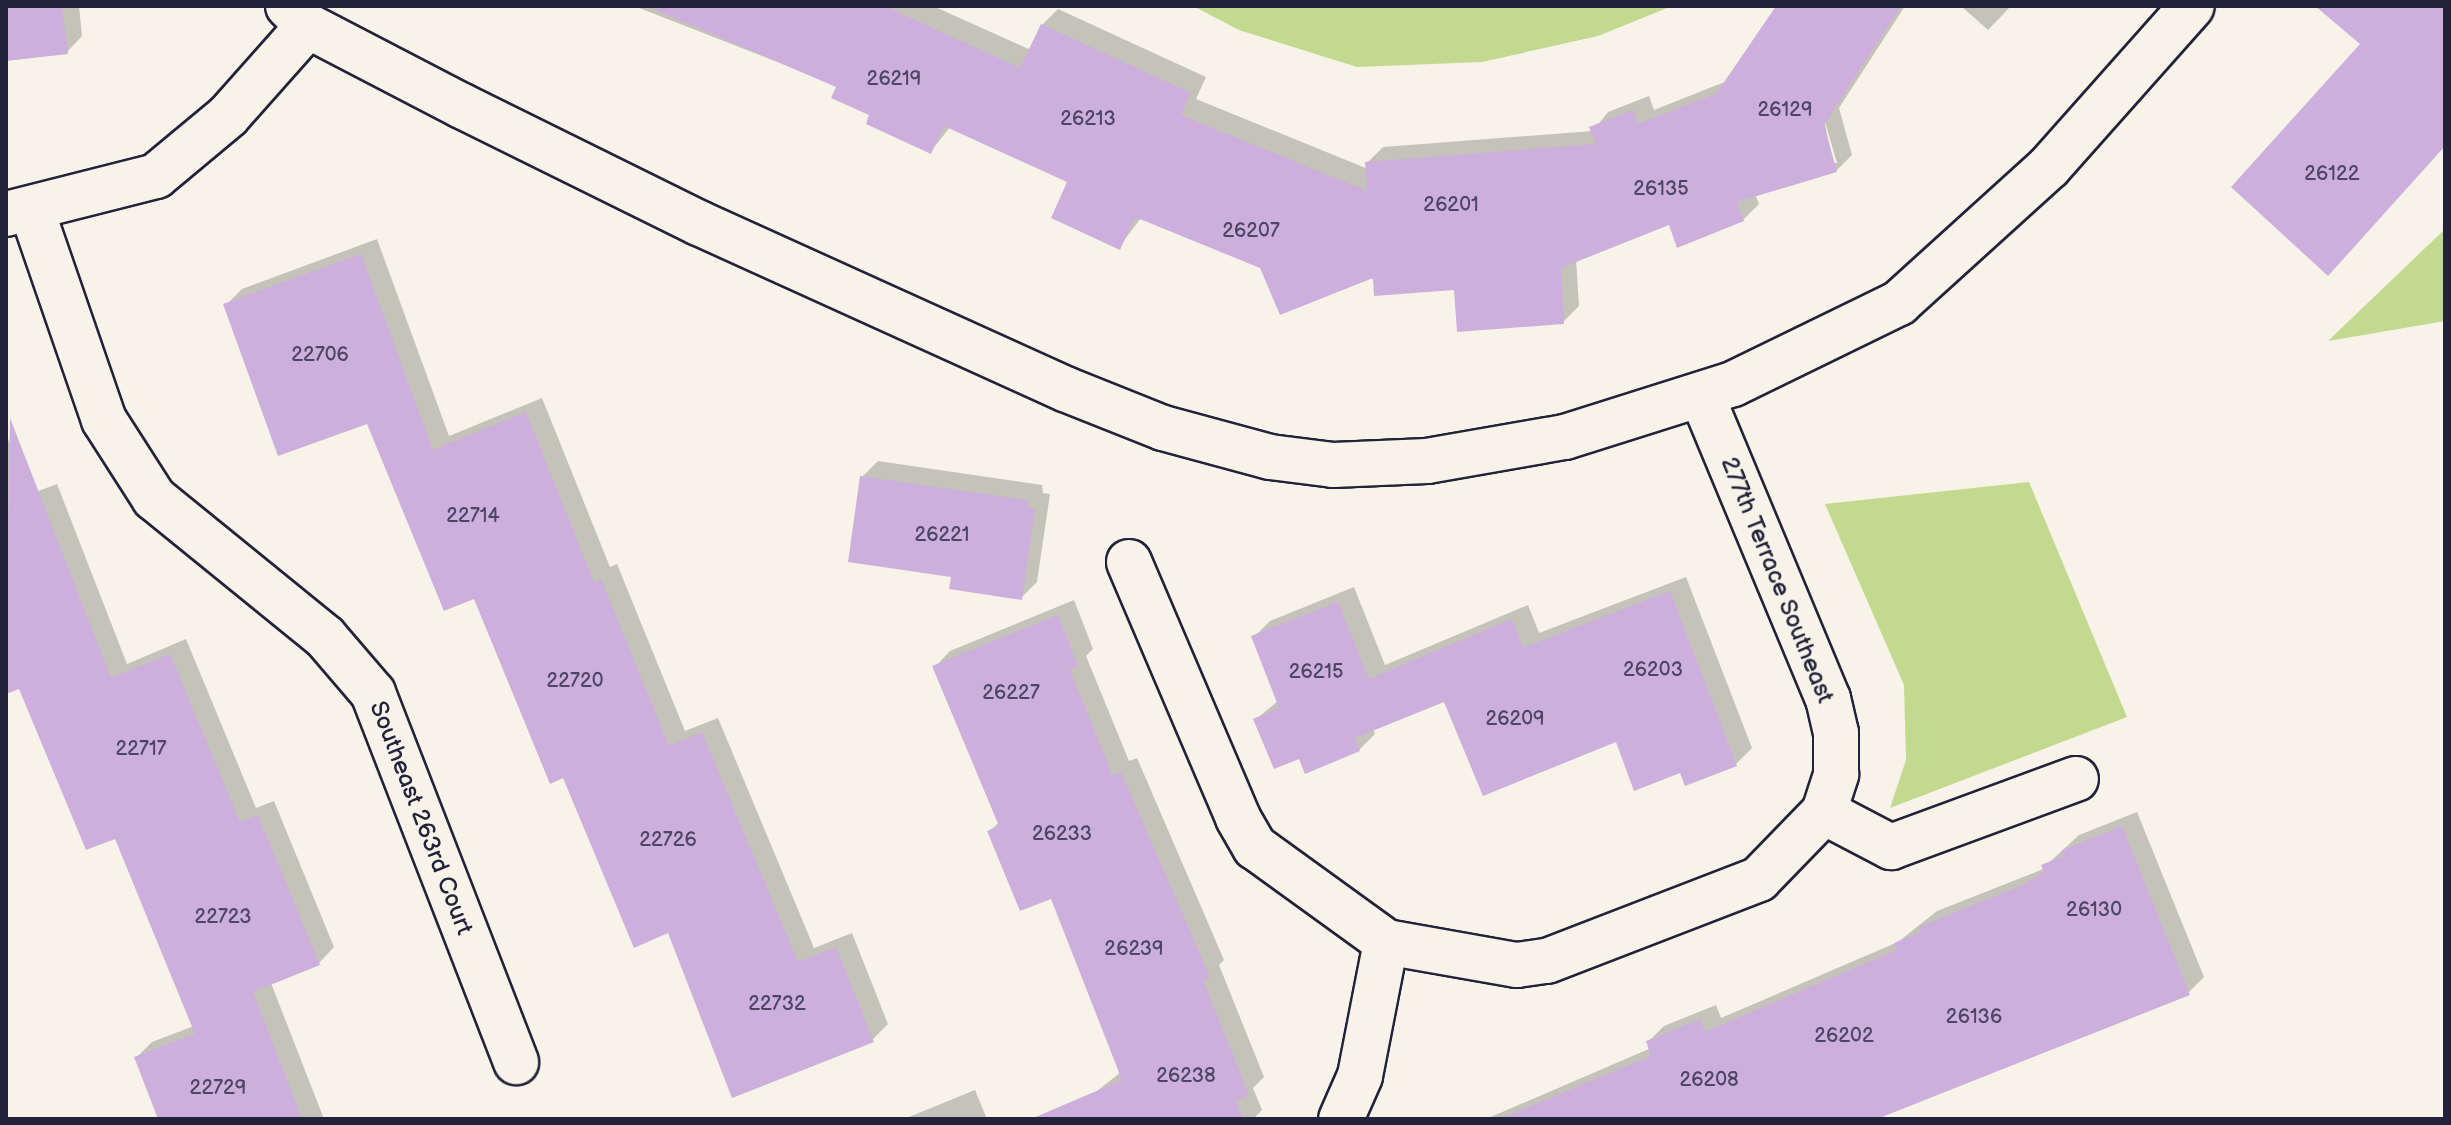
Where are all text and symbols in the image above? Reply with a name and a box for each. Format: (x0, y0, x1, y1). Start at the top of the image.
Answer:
house number: 26219 (867, 67, 921, 91)
house number: 26129 (1757, 98, 1813, 122)
house number: 26213 (1060, 107, 1116, 131)
house number: 26122 (2304, 162, 2360, 186)
house number: 26135 (1633, 177, 1689, 201)
house number: 26201 (1423, 193, 1479, 217)
house number: 26207 (1222, 219, 1280, 243)
house number: 22706 (291, 343, 349, 367)
street label: 277th Terrace Southeast (1714, 452, 1840, 708)
house number: 22714 (446, 504, 500, 528)
house number: 26221 (914, 523, 970, 547)
house number: 26203 (1623, 658, 1683, 682)
house number: 26215 (1289, 660, 1343, 684)
house number: 22720 (547, 669, 603, 693)
house number: 26227 (982, 681, 1040, 705)
street label: Southeast 263rd Court (363, 697, 479, 939)
house number: 26209 (1485, 707, 1545, 731)
house number: 22717 (116, 737, 166, 761)
house number: 26233 (1032, 822, 1092, 846)
house number: 22726 (639, 828, 697, 852)
house number: 26130 (2066, 898, 2122, 922)
house number: 22723 (194, 905, 252, 929)
house number: 26239 (1104, 937, 1164, 961)
house number: 22732 (748, 992, 806, 1016)
house number: 26136 (1946, 1005, 2002, 1029)
house number: 26202 (1814, 1024, 1874, 1048)
house number: 26238 (1156, 1064, 1216, 1088)
house number: 26208 (1679, 1068, 1739, 1092)
house number: 22729 (190, 1076, 246, 1100)

